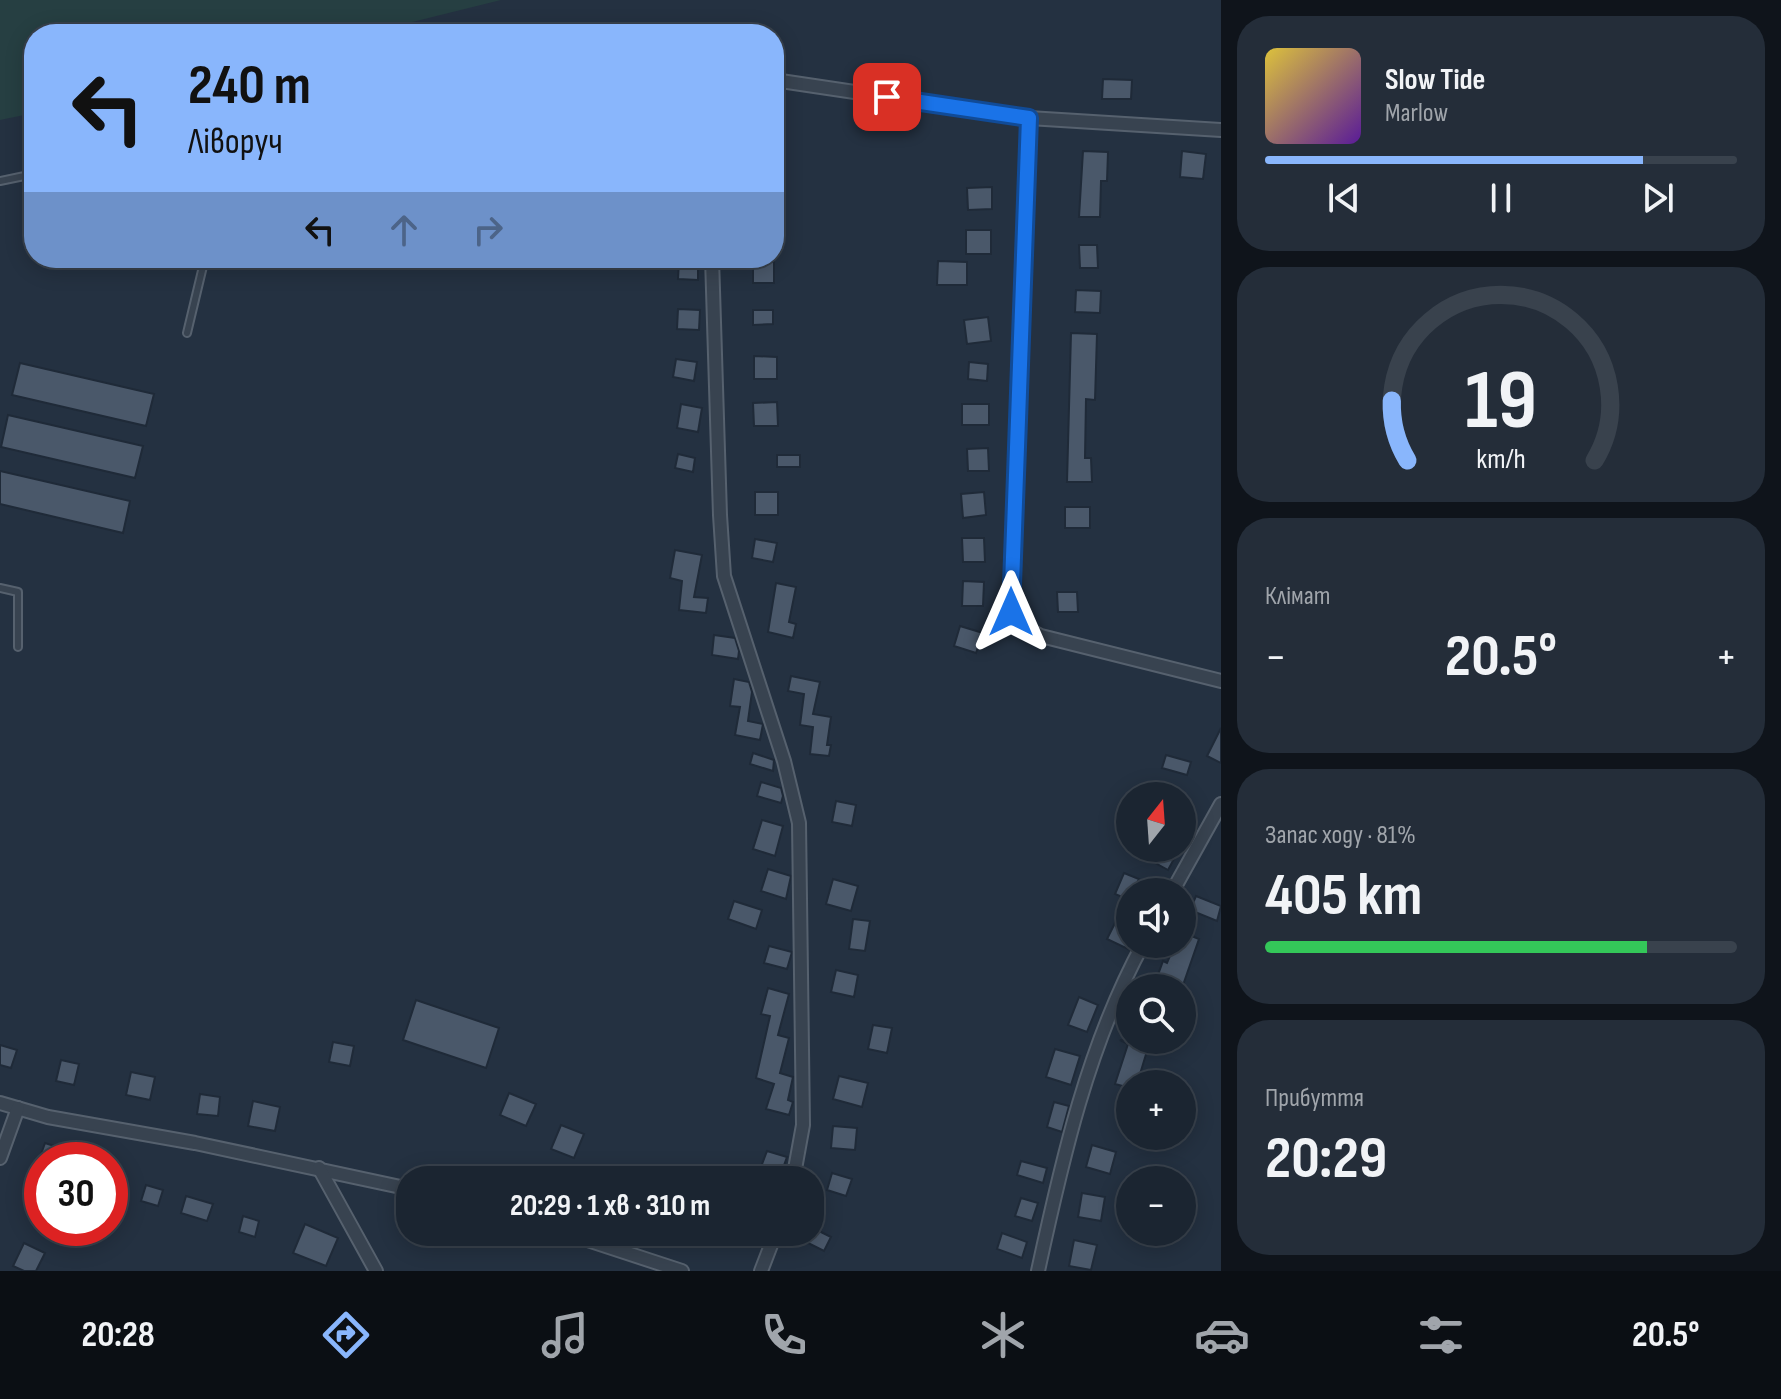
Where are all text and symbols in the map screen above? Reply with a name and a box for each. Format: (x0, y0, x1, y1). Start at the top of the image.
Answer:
text: 240 m (188, 53, 311, 120)
icon: left (56, 56, 160, 160)
text: Slow Tide (1385, 62, 1485, 98)
pin (853, 63, 921, 131)
icon: arrive (865, 75, 909, 119)
text: Marlow (1385, 98, 1448, 129)
text: Ліворуч (188, 121, 283, 164)
icon: previous (1322, 176, 1366, 220)
icon: pause (1479, 176, 1523, 220)
icon: next (1636, 176, 1680, 220)
icon: left (298, 208, 342, 252)
icon: ahead (382, 208, 426, 252)
icon: right (466, 208, 510, 252)
text: 19 (1465, 351, 1537, 451)
text: km/h (1476, 442, 1526, 477)
position arrow (969, 570, 1053, 654)
text: Клімат (1265, 581, 1330, 612)
text: 20.5° (1445, 621, 1557, 693)
text: − (1265, 631, 1287, 684)
text: + (1715, 631, 1737, 684)
north arrow (1116, 782, 1196, 862)
map controls (1116, 782, 1196, 1246)
text: Запас ходу · 81% (1265, 820, 1416, 851)
text: 405 km (1265, 860, 1422, 932)
button: sound (1116, 878, 1196, 958)
button: search (1116, 974, 1196, 1054)
button: + (1116, 1070, 1196, 1150)
text: Прибуття (1265, 1083, 1364, 1114)
text: 20:29 (1265, 1123, 1387, 1195)
speed limit sign: 30 (24, 1142, 128, 1246)
button: − (1116, 1166, 1196, 1246)
text: 20:29 · 1 хв · 310 m (510, 1188, 710, 1224)
icon: directions (318, 1307, 374, 1363)
icon: music (537, 1307, 593, 1363)
icon: phone (756, 1307, 812, 1363)
icon: climate (975, 1307, 1031, 1363)
icon: car (1194, 1307, 1250, 1363)
icon: filters (1413, 1307, 1469, 1363)
text: 20:28 (82, 1314, 155, 1357)
text: 20.5° (1632, 1314, 1699, 1357)

